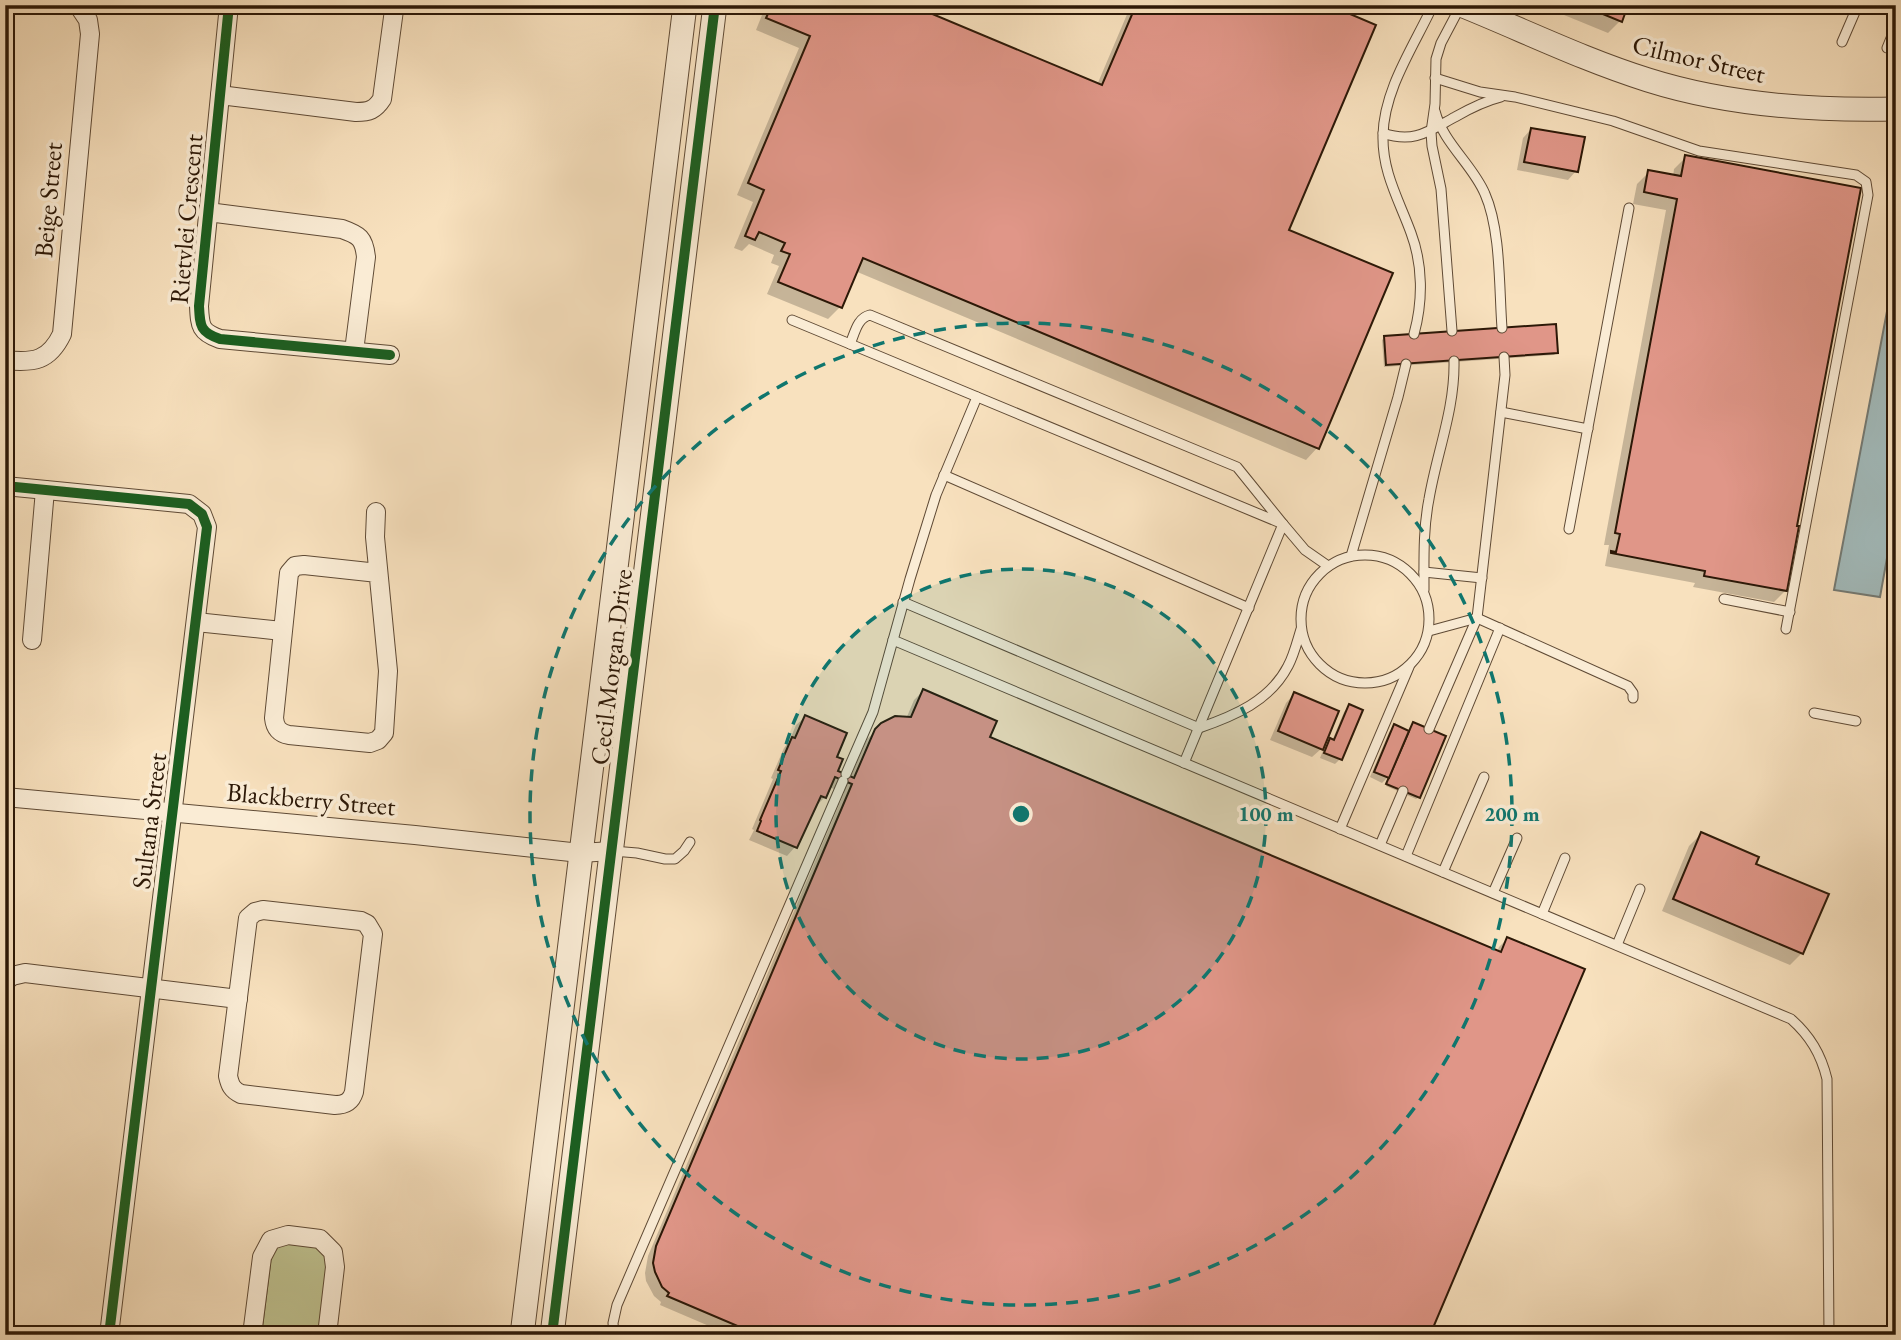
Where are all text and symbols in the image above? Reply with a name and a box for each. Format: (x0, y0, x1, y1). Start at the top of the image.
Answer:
street label: Cilmor Street (1629, 27, 1769, 91)
street label: Rietvlei Crescent (162, 133, 210, 305)
street label: Beige Street (26, 141, 70, 259)
street label: Cecil Morgan Drive (582, 567, 640, 767)
street label: Sultana Street (124, 751, 174, 891)
street label: Blackberry Street (225, 775, 397, 823)
text: 100 m (1238, 800, 1294, 827)
text: 200 m (1484, 800, 1540, 827)
centre of rings (1009, 802, 1033, 826)

